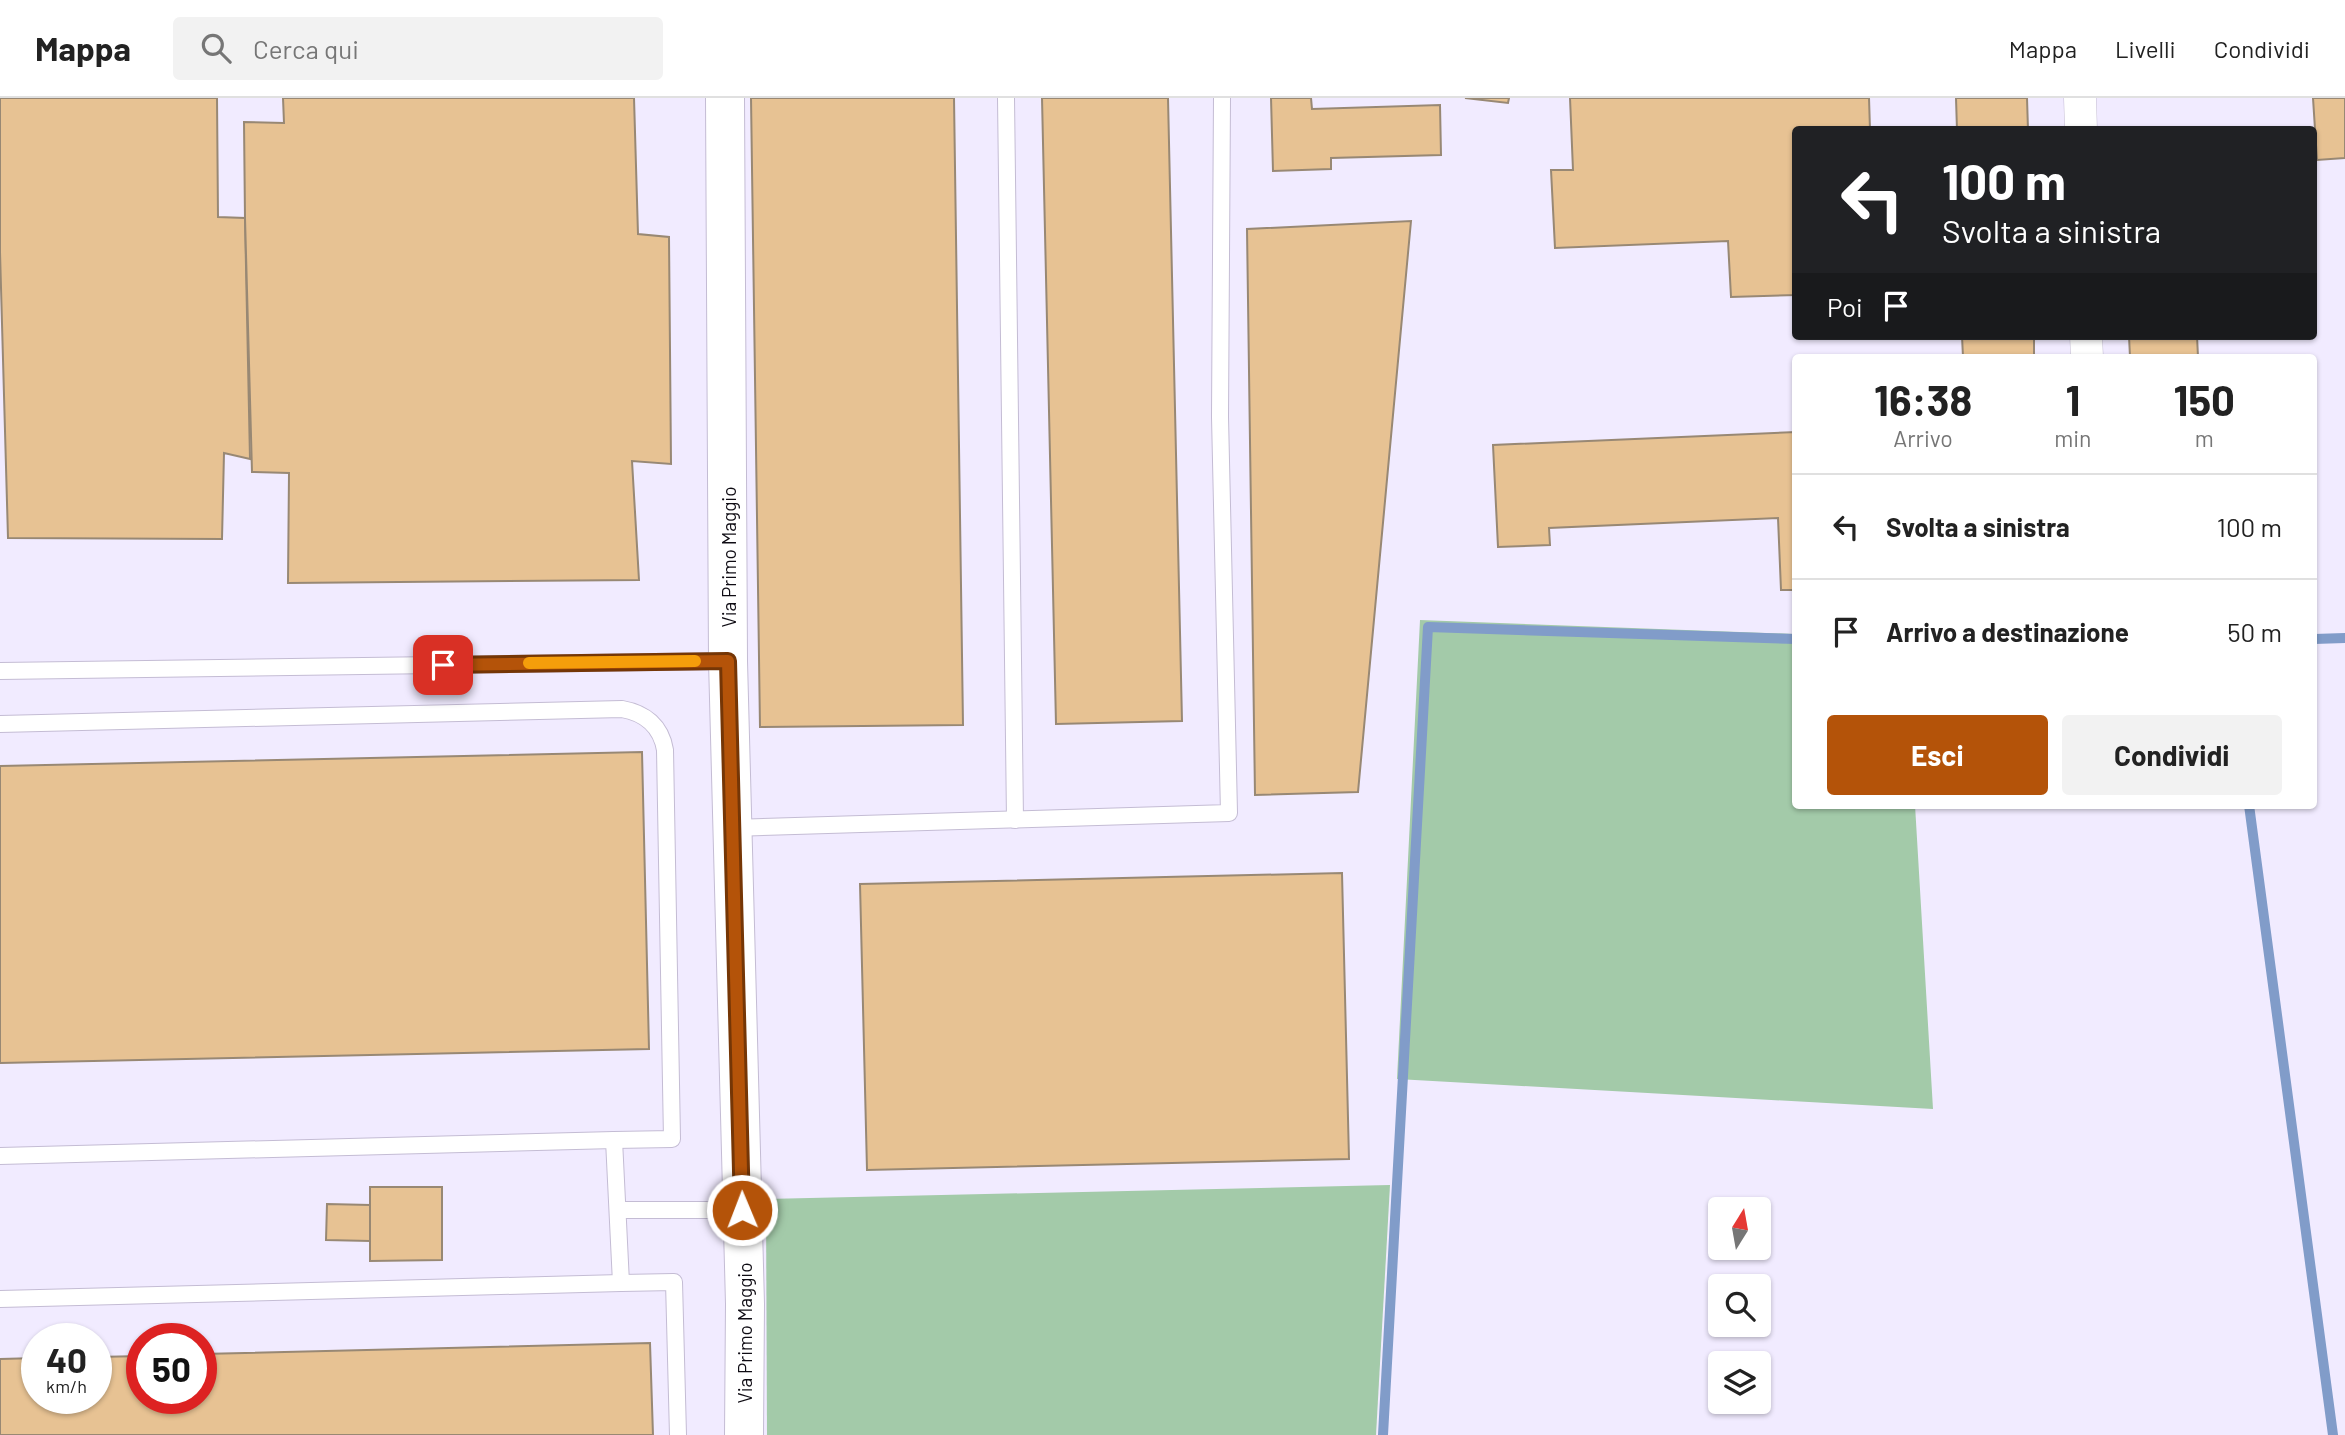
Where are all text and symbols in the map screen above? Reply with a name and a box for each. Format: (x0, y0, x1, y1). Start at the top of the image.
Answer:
search box (173, 17, 663, 80)
text: Mappa (35, 28, 131, 68)
icon: search (197, 29, 235, 67)
text: Cerca qui (253, 33, 359, 64)
text: Mappa (2009, 34, 2077, 63)
text: Livelli (2115, 34, 2176, 63)
text: Condividi (2214, 34, 2310, 63)
text: 100 m (1942, 151, 2066, 210)
icon: left (1827, 154, 1918, 245)
text: Svolta a sinistra (1942, 211, 2161, 249)
icon: arrive (1877, 287, 1915, 325)
text: Poi (1827, 291, 1863, 322)
text: 16:38 (1874, 374, 1972, 424)
text: 1 (2065, 374, 2080, 424)
text: 150 (2174, 374, 2235, 424)
text: Arrivo (1893, 424, 1953, 452)
text: min (2054, 424, 2091, 452)
text: m (2195, 424, 2214, 452)
street label: Via Primo Maggio (717, 486, 740, 628)
icon: left (1827, 508, 1865, 546)
text: Svolta a sinistra (1886, 511, 2070, 542)
text: 100 m (2217, 511, 2282, 542)
icon: arrive (1827, 613, 1865, 651)
text: Arrivo a destinazione (1886, 616, 2129, 647)
text: 50 m (2227, 616, 2282, 647)
pin (413, 635, 473, 695)
icon: arrive (424, 646, 462, 684)
button: Esci (1827, 715, 2048, 795)
button: Condividi (2062, 715, 2282, 795)
position arrow (705, 1173, 779, 1247)
north arrow (1708, 1197, 1771, 1260)
map controls (1708, 1197, 1771, 1414)
street label: Via Primo Maggio (733, 1262, 756, 1404)
button: search (1708, 1274, 1771, 1337)
speed limit sign: 50 (126, 1323, 217, 1414)
text: 40 (46, 1338, 87, 1380)
button: layers (1708, 1351, 1771, 1414)
text: km/h (46, 1375, 87, 1397)

